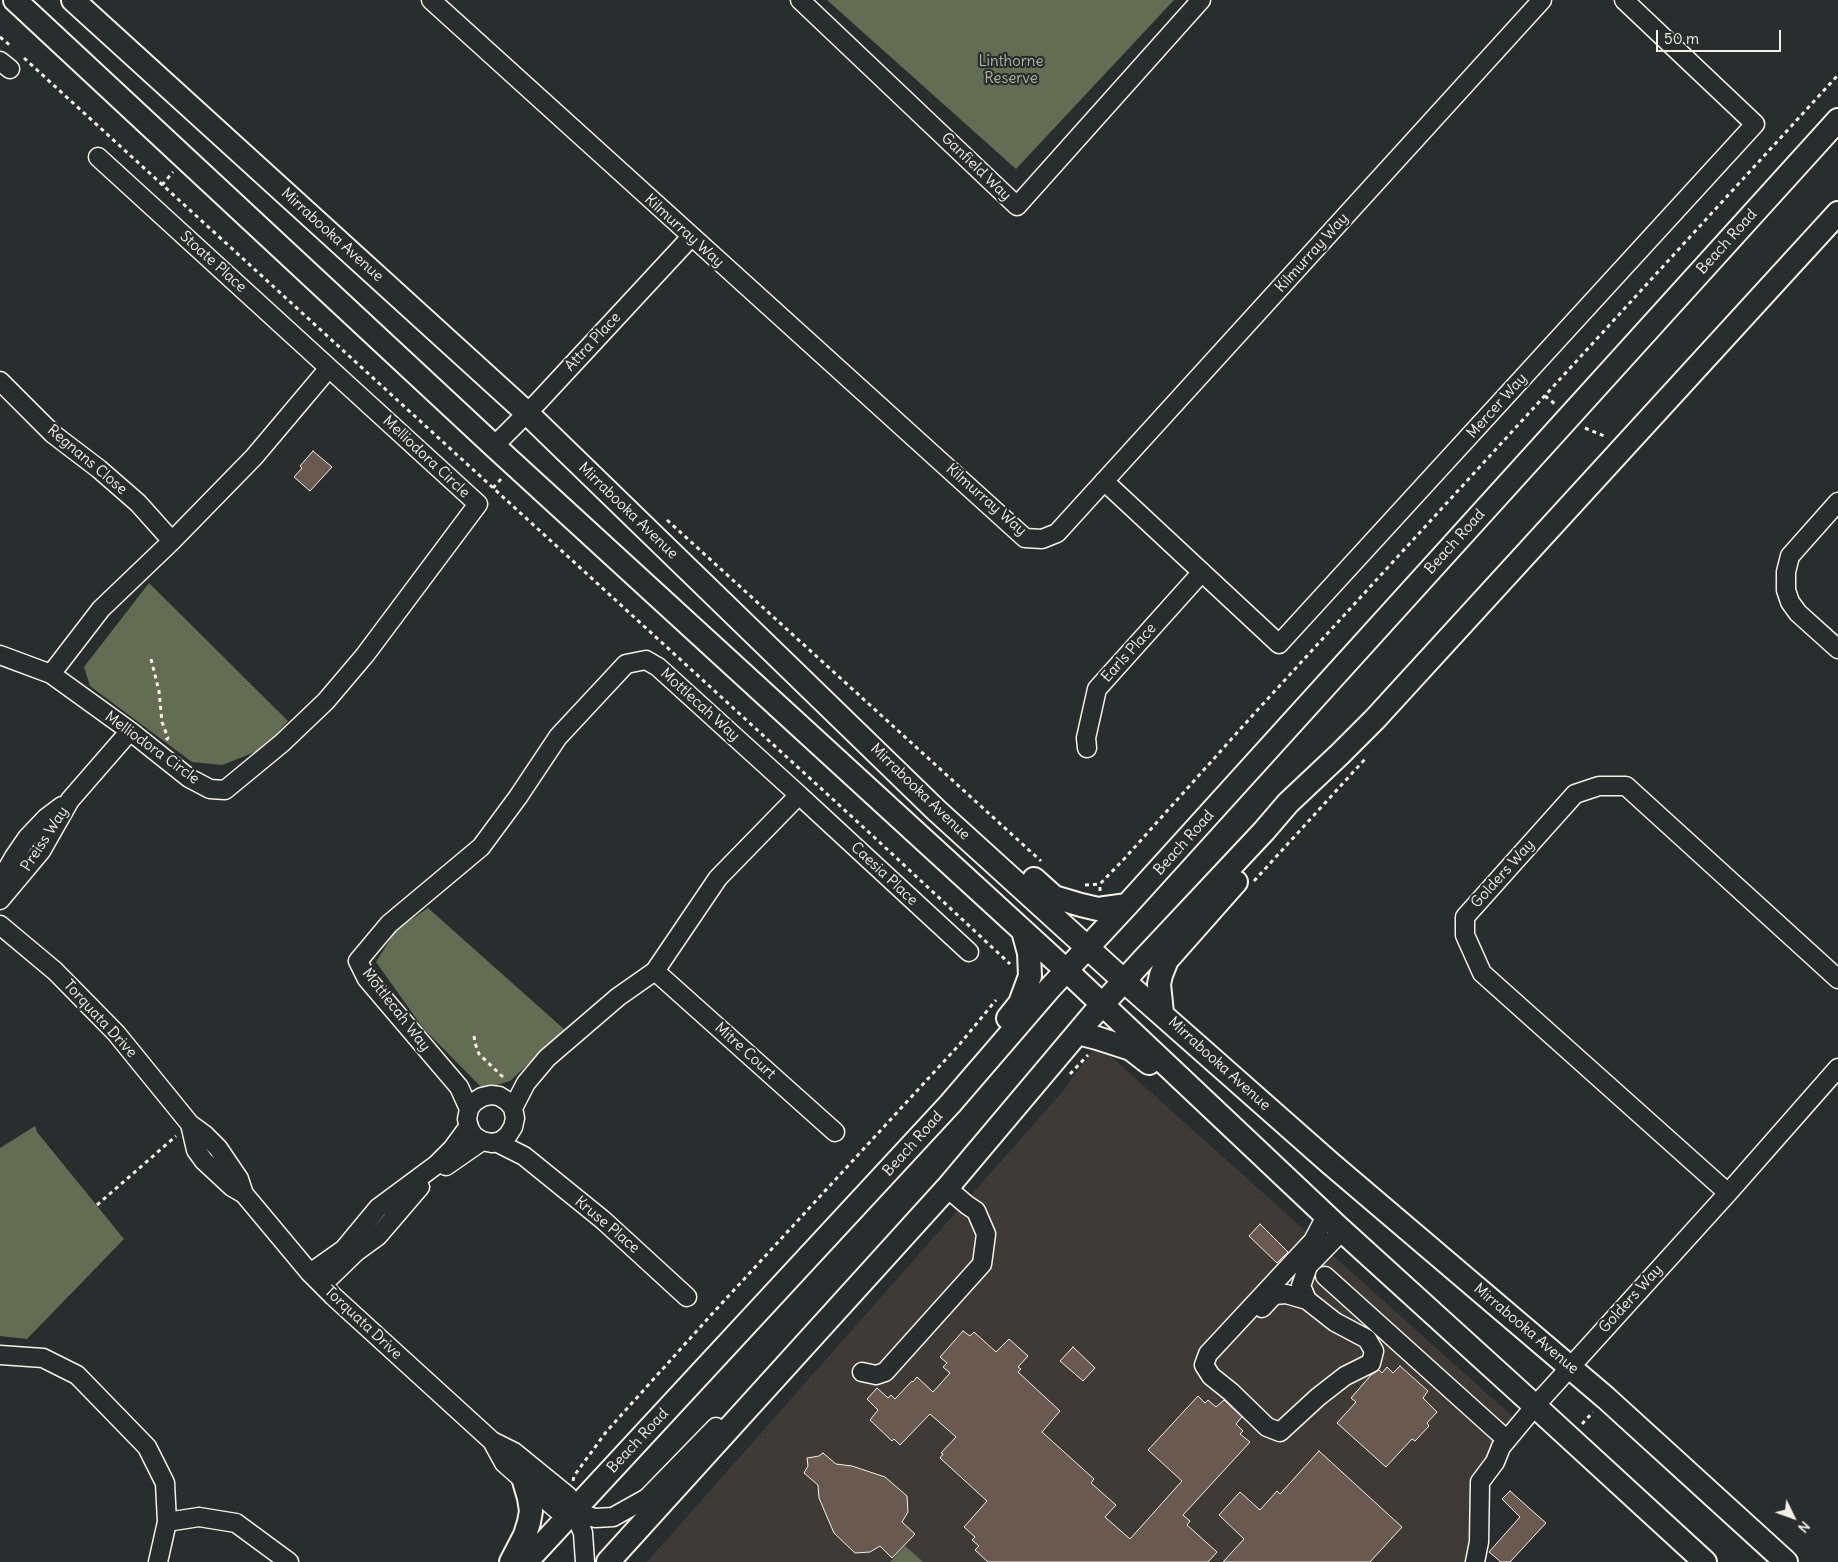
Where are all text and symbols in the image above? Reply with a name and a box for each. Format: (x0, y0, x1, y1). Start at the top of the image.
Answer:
scale bar (1658, 20, 1783, 52)
text: 50 m (1664, 29, 1699, 48)
park label: Linthorne Reserve (978, 53, 1044, 88)
street label: Ganfield Way (937, 129, 1015, 205)
street label: Mirrabooka Avenue (277, 184, 387, 286)
street label: Kilmurray Way (641, 191, 727, 271)
street label: Beach Road (1693, 206, 1761, 278)
street label: Kilmurray Way (1272, 210, 1352, 296)
street label: Stoate Place (176, 228, 250, 296)
street label: Attra Place (561, 309, 625, 375)
street label: Mercer Way (1463, 370, 1531, 442)
street label: Melliodora Circle (379, 412, 473, 502)
street label: Regnans Close (43, 421, 131, 499)
street label: Mirrabooka Avenue (575, 459, 681, 563)
street label: Kilmurray Way (942, 460, 1030, 540)
street label: Beach Road (1421, 506, 1489, 578)
street label: Earls Place (1098, 620, 1160, 686)
street label: Mottlecah Way (657, 665, 743, 745)
street label: Melliodora Circle (101, 708, 203, 788)
street label: Mirrabooka Avenue (867, 740, 973, 844)
street label: Preiss Way (17, 803, 73, 875)
street label: Beach Road (1150, 807, 1218, 879)
street label: Golders Way (1468, 836, 1538, 912)
street label: Caesia Place (847, 838, 921, 910)
street label: Mottlecah Way (358, 965, 434, 1055)
street label: Torquata Drive (59, 976, 141, 1062)
street label: Mirrabooka Avenue (1164, 1013, 1274, 1115)
street label: Mitre Court (711, 1019, 779, 1083)
street label: Beach Road (879, 1108, 947, 1180)
street label: Kruse Place (571, 1193, 643, 1257)
street label: Golders Way (1596, 1261, 1666, 1337)
street label: Mirrabooka Avenue (1470, 1280, 1582, 1378)
street label: Torquata Drive (320, 1282, 406, 1364)
street label: Beach Road (604, 1405, 672, 1477)
north arrow (1768, 1492, 1818, 1542)
text: N (1794, 1517, 1814, 1537)

